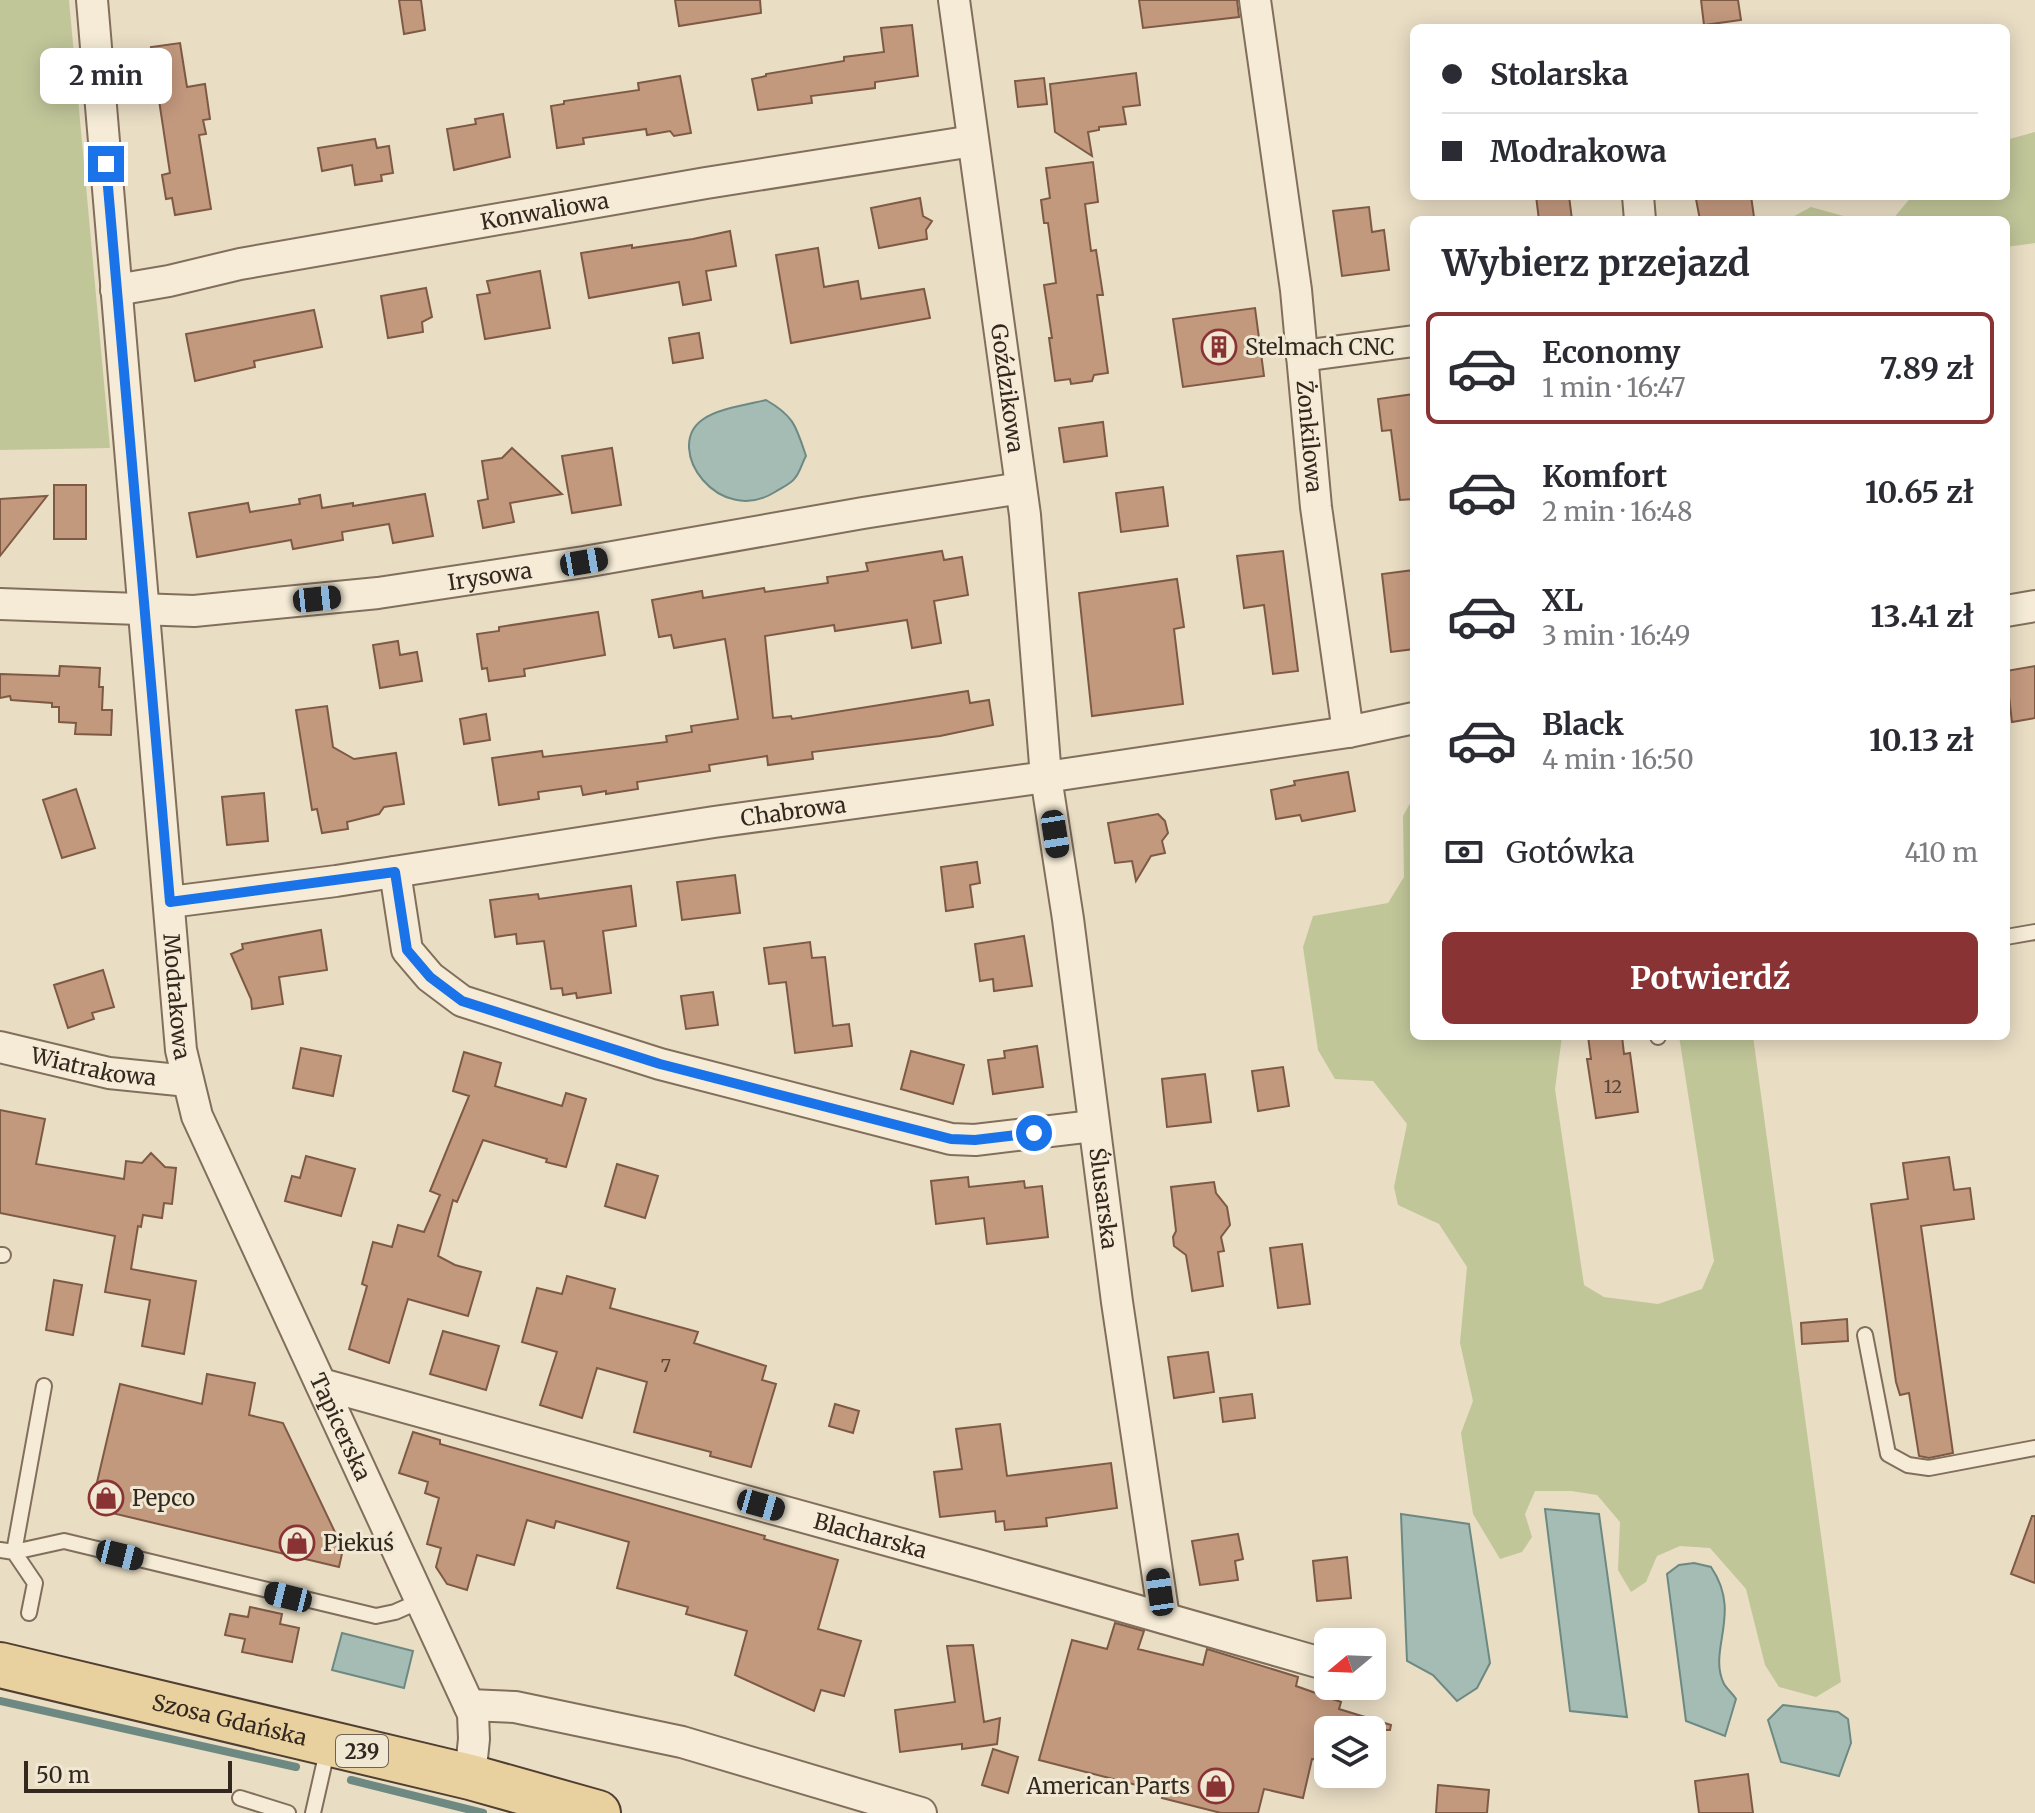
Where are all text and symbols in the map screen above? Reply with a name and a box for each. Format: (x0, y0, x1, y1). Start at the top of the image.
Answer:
callout: 2 min (40, 48, 172, 104)
text: Stolarska (1490, 55, 1629, 93)
text: 2 min (69, 59, 143, 92)
text: Modrakowa (1490, 132, 1667, 170)
route end (88, 146, 124, 182)
street label: Konwaliowa (478, 186, 611, 236)
text: Wybierz przejazd (1442, 241, 1750, 286)
street label: Goździkowa (985, 322, 1030, 455)
building icon: Stelmach CNC (1200, 328, 1238, 366)
icon: car (1446, 332, 1518, 404)
place label: Stelmach CNC (1245, 333, 1395, 361)
text: Economy (1542, 333, 1680, 371)
text: 7.89 zł (1880, 349, 1974, 387)
text: 1 min · 16:47 (1542, 371, 1686, 404)
street label: Żonkilowa (1290, 379, 1329, 494)
icon: car (1446, 456, 1518, 528)
text: Komfort (1542, 457, 1667, 495)
text: 10.65 zł (1865, 473, 1974, 511)
text: 2 min · 16:48 (1542, 495, 1692, 528)
car (558, 546, 610, 578)
street label: Irysowa (446, 556, 534, 596)
icon: car (1446, 580, 1518, 652)
text: XL (1542, 581, 1583, 619)
car (292, 585, 342, 613)
text: 13.41 zł (1870, 597, 1974, 635)
text: 3 min · 16:49 (1542, 619, 1691, 652)
icon: car (1446, 704, 1518, 776)
text: Black (1542, 705, 1624, 743)
text: 10.13 zł (1869, 721, 1974, 759)
text: 4 min · 16:50 (1542, 743, 1694, 776)
street label: Chabrowa (739, 790, 848, 832)
car (1039, 808, 1071, 860)
icon: cash (1442, 830, 1486, 874)
text: Gotówka (1506, 833, 1635, 871)
text: 410 m (1904, 836, 1978, 869)
street label: Modrakowa (157, 932, 197, 1063)
button: Potwierdź (1442, 932, 1978, 1024)
street label: Wiatrakowa (27, 1041, 158, 1092)
house number: 12 (1604, 1075, 1622, 1098)
route start (1016, 1115, 1052, 1151)
street label: Ślusarska (1083, 1146, 1124, 1251)
house number: 7 (661, 1354, 671, 1377)
street label: Tapicerska (304, 1369, 377, 1485)
shop icon: Pepco (87, 1479, 125, 1517)
place label: Pepco (132, 1484, 195, 1512)
car (735, 1487, 787, 1523)
street label: Blacharska (811, 1507, 930, 1565)
shop icon: Piekuś (278, 1524, 316, 1562)
place label: Piekuś (323, 1529, 394, 1557)
car (94, 1538, 146, 1572)
car (1145, 1567, 1175, 1617)
car (262, 1580, 314, 1614)
north arrow (1314, 1628, 1386, 1700)
map controls (1314, 1628, 1386, 1788)
street label: Szosa Gdańska (149, 1688, 310, 1752)
button: layers (1314, 1716, 1386, 1788)
road number: 239 (336, 1735, 388, 1767)
scale bar (24, 1757, 232, 1793)
text: 50 m (36, 1761, 90, 1789)
shop icon: American Parts (1197, 1767, 1235, 1805)
place label: American Parts (1026, 1772, 1190, 1800)

